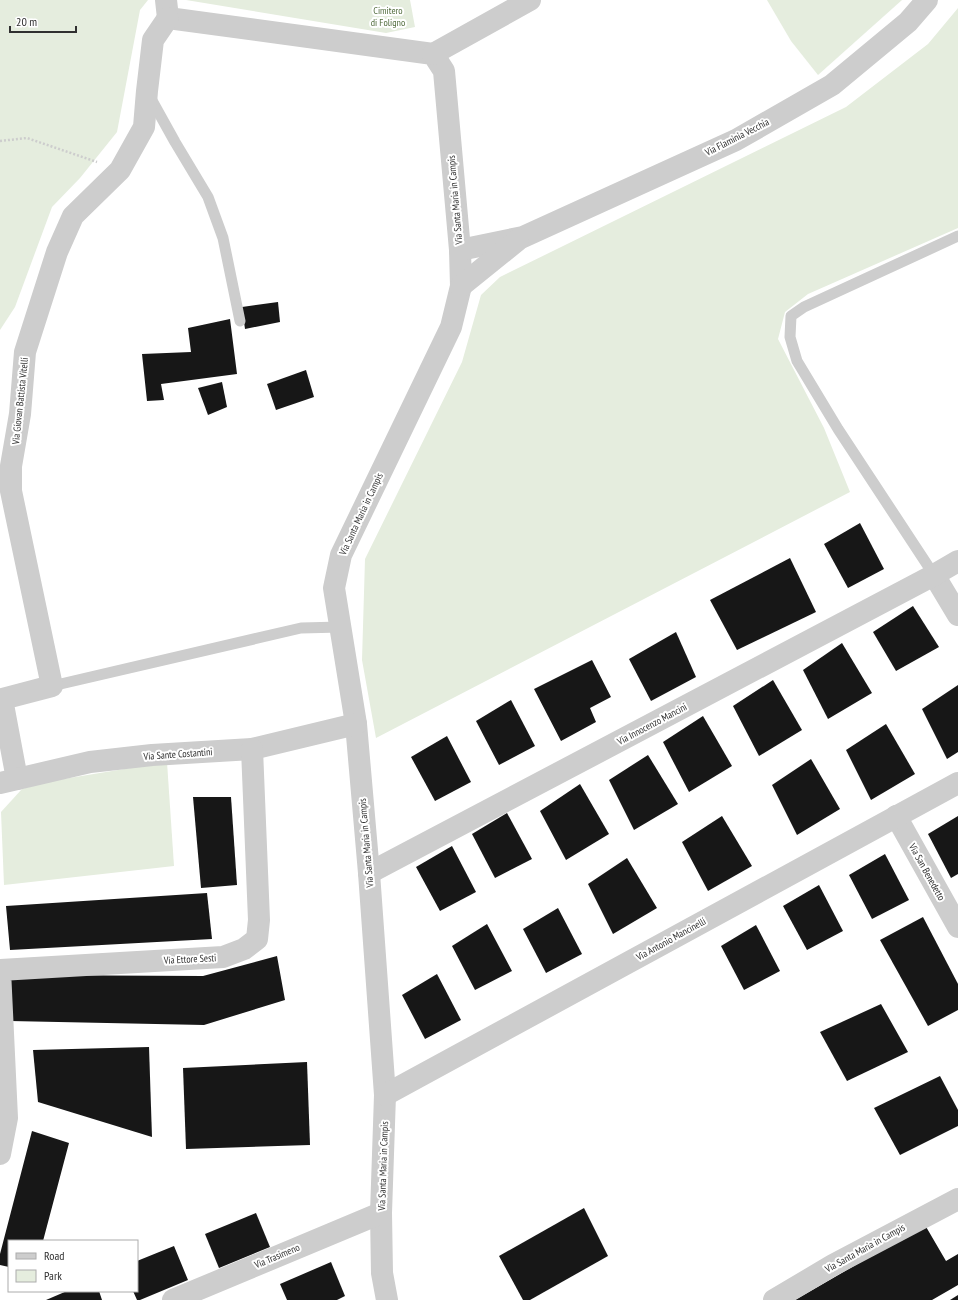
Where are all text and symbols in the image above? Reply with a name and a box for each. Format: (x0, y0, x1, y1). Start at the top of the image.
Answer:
park label: Cimitero di Foligno (371, 4, 405, 29)
scale bar (10, 8, 76, 34)
text: 20 m (16, 14, 37, 29)
street label: Via Flaminia Vecchia (702, 115, 771, 159)
street label: Via Santa Maria in Campis (445, 154, 465, 246)
street label: Via Giovan Battista Vitelli (9, 357, 31, 446)
street label: Via Santa Maria in Campis (336, 470, 386, 558)
street label: Via Innocenzo Mancini (614, 700, 689, 748)
street label: Via Sante Costantini (142, 745, 213, 763)
street label: Via Santa Maria in Campis (356, 797, 376, 889)
street label: Via San Benedetto (905, 840, 948, 903)
street label: Via Antonio Mancinelli (633, 915, 708, 964)
street label: Via Ettore Sesti (162, 951, 217, 967)
street label: Via Santa Maria in Campis (375, 1120, 391, 1212)
street label: Via Santa Maria in Campis (822, 1220, 908, 1276)
legend (8, 1240, 138, 1292)
street label: Via Trasimeno (251, 1241, 302, 1272)
text: Road (44, 1248, 64, 1263)
text: Park (44, 1268, 62, 1283)

